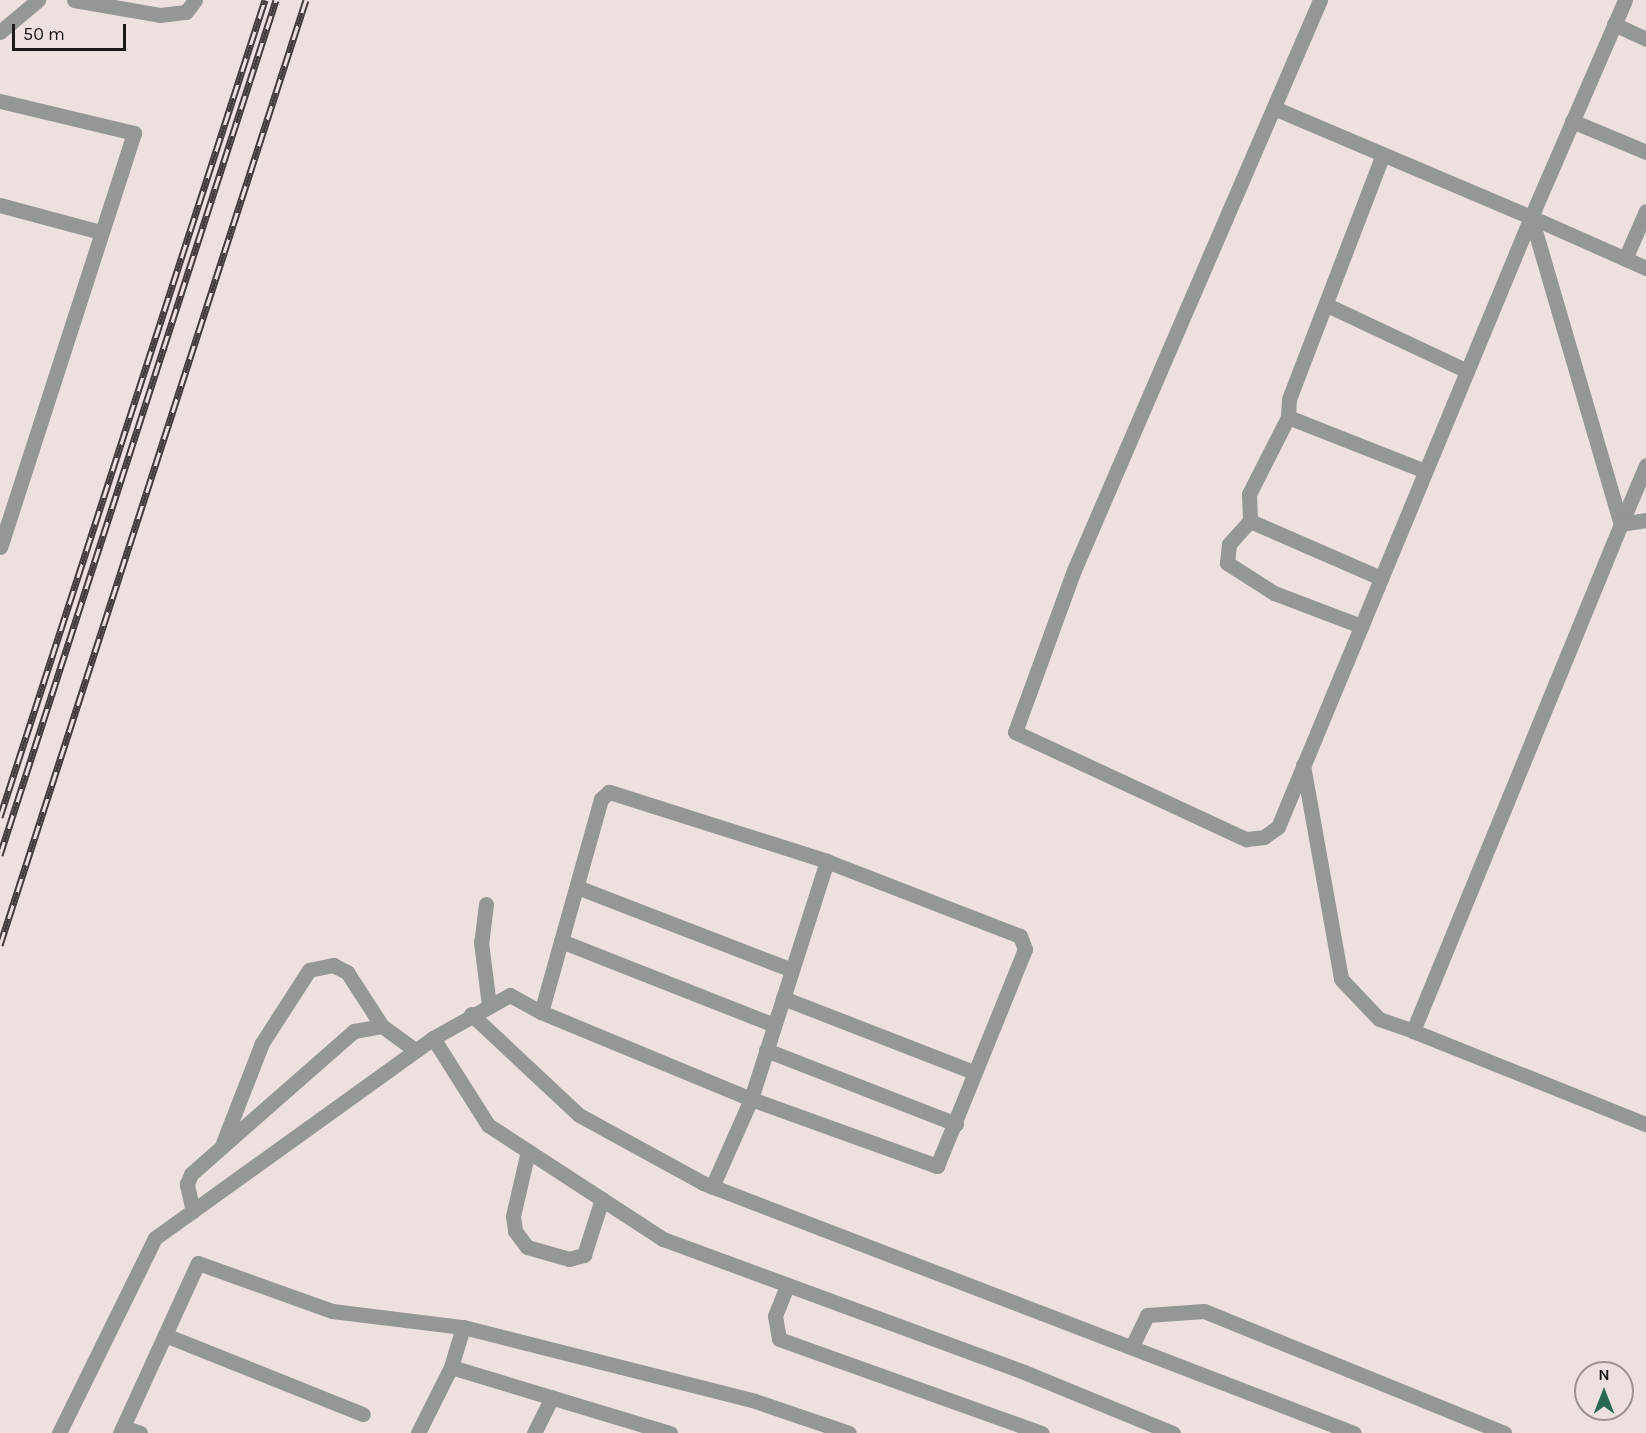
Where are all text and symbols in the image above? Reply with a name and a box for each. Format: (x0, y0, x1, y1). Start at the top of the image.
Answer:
scale bar (15, 12, 129, 50)
text: 50 m (23, 23, 65, 45)
north arrow (1574, 1361, 1634, 1421)
text: N (1598, 1365, 1610, 1384)

